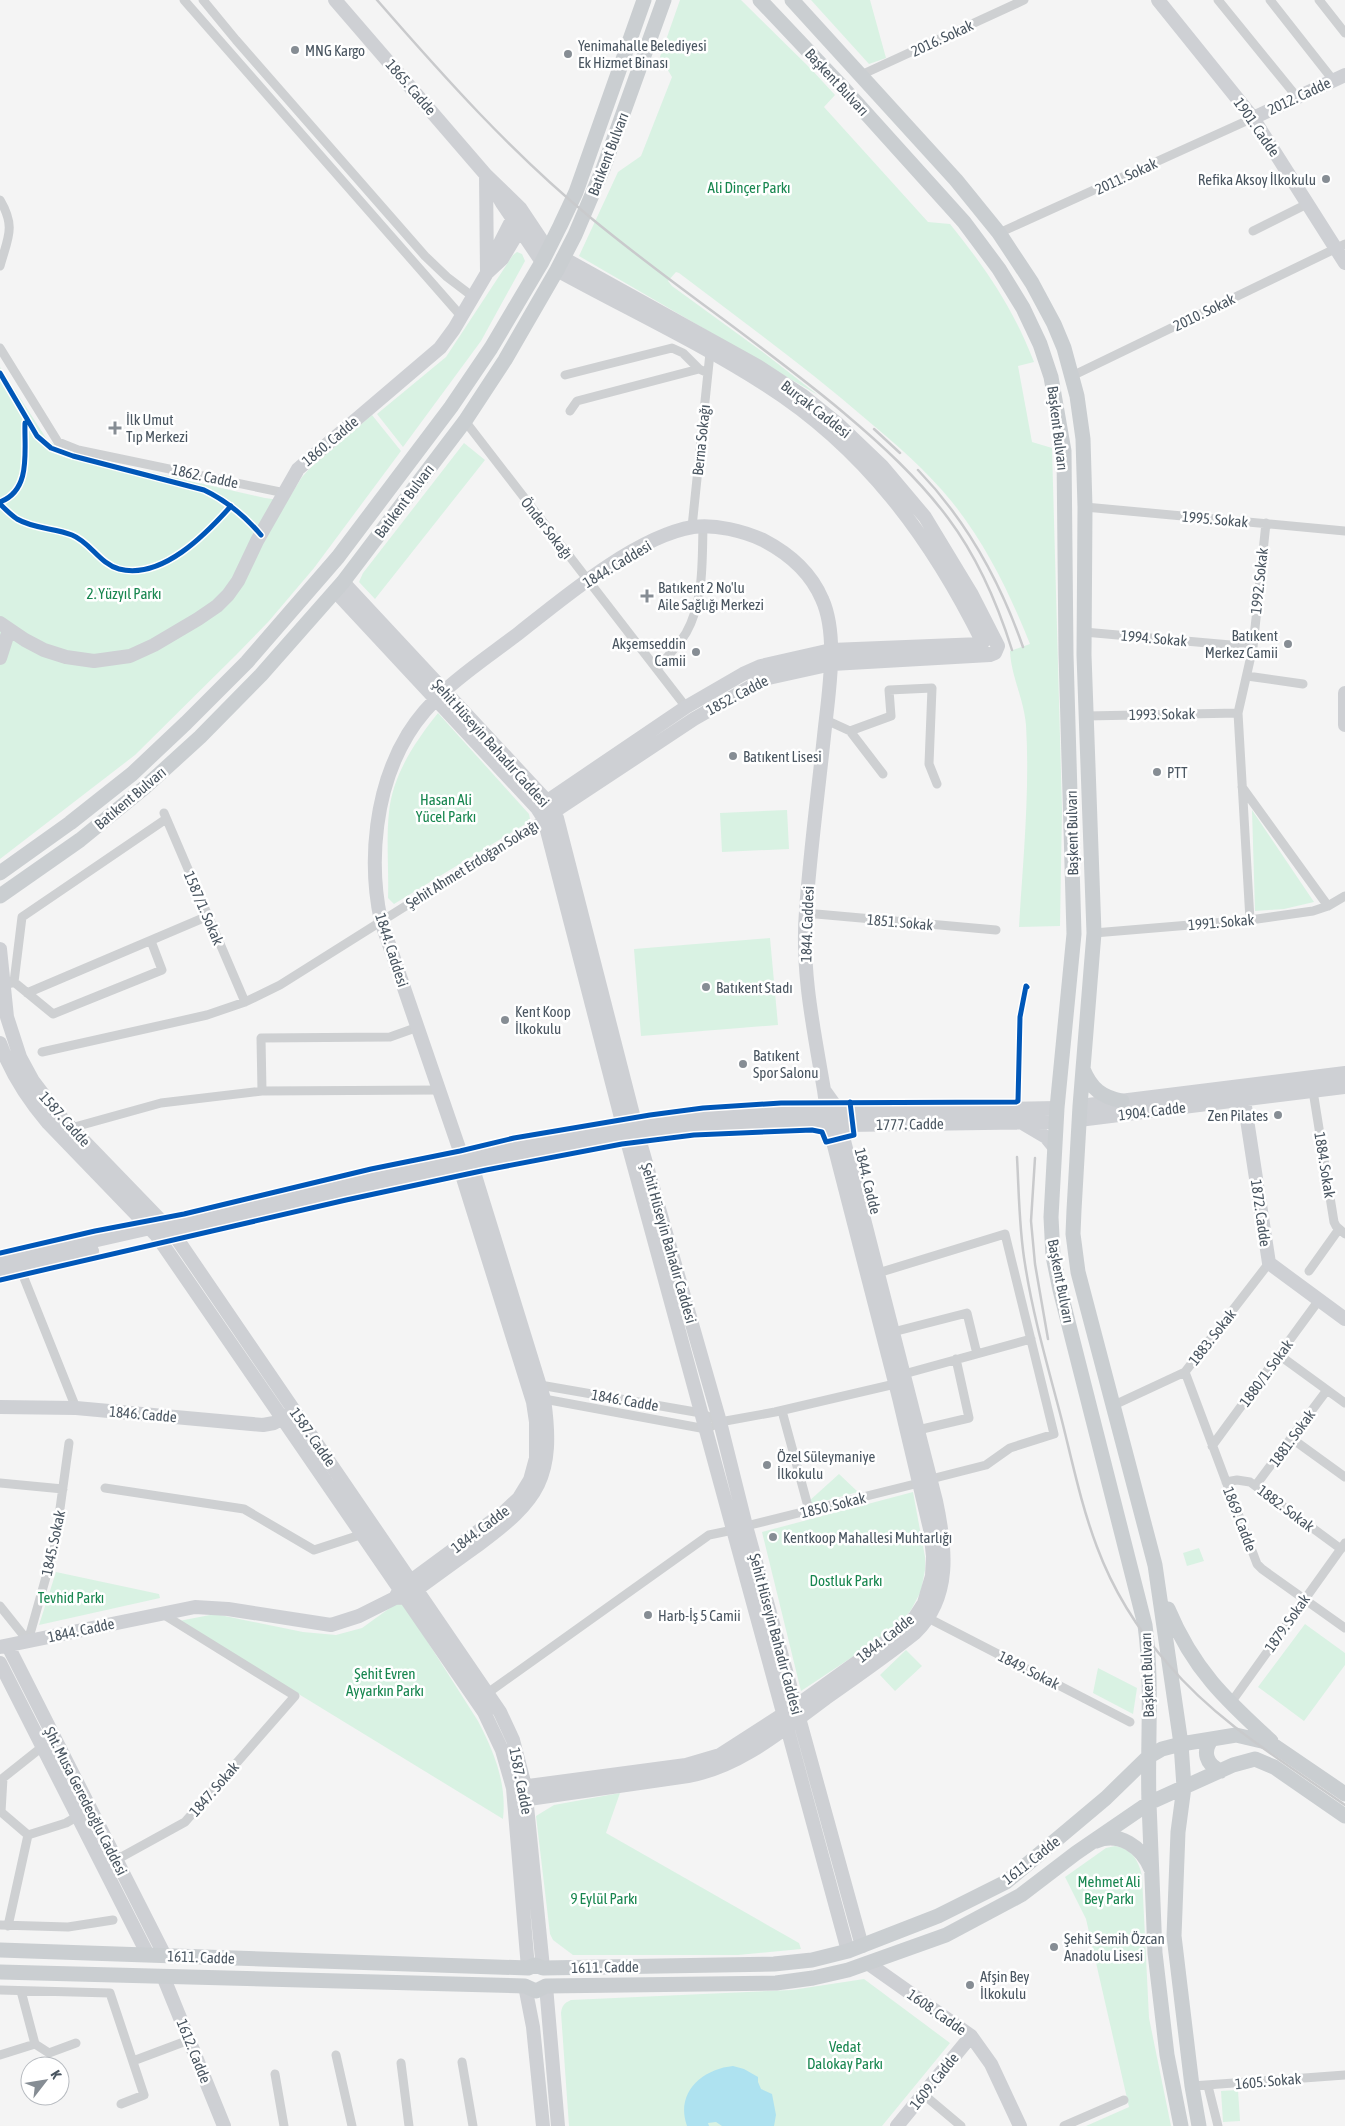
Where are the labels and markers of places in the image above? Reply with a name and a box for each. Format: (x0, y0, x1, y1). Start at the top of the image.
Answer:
place label: Yenimahalle Belediyesi Ek Hizmet Binası (578, 37, 707, 71)
place label: MNG Kargo (305, 42, 365, 59)
marker: MNG Kargo (289, 44, 301, 56)
marker: Yenimahalle Belediyesi Ek Hizmet Binası (562, 48, 574, 60)
place label: Refika Aksoy İlkokulu (1198, 171, 1316, 188)
marker: Refika Aksoy İlkokulu (1320, 173, 1332, 185)
place label: İlk Umut Tıp Merkezi (126, 411, 188, 445)
marker: İlk Umut Tıp Merkezi (108, 421, 122, 435)
place label: Batıkent 2 No'lu Aile Sağlığı Merkezi (658, 579, 764, 613)
marker: Batıkent 2 No'lu Aile Sağlığı Merkezi (640, 589, 654, 603)
place label: Batıkent Merkez Camii (1205, 627, 1278, 661)
place label: Akşemseddin Camii (612, 635, 686, 669)
marker: Batıkent Merkez Camii (1282, 638, 1294, 650)
marker: Akşemseddin Camii (690, 646, 702, 658)
place label: Batıkent Lisesi (743, 748, 822, 765)
marker: Batıkent Lisesi (727, 750, 739, 762)
place label: PTT (1167, 764, 1188, 781)
marker: PTT (1151, 766, 1163, 778)
place label: Batıkent Stadı (716, 979, 793, 996)
marker: Batıkent Stadı (700, 981, 712, 993)
place label: Kent Koop İlkokulu (515, 1003, 571, 1037)
marker: Kent Koop İlkokulu (499, 1014, 511, 1026)
place label: Batıkent Spor Salonu (753, 1047, 819, 1081)
marker: Batıkent Spor Salonu (737, 1058, 749, 1070)
place label: Zen Pilates (1207, 1107, 1268, 1124)
marker: Zen Pilates (1272, 1109, 1284, 1121)
place label: Özel Süleymaniye İlkokulu (777, 1448, 876, 1482)
marker: Özel Süleymaniye İlkokulu (761, 1459, 773, 1471)
place label: Kentkoop Mahallesi Muhtarlığı (783, 1529, 952, 1546)
marker: Kentkoop Mahallesi Muhtarlığı (767, 1531, 779, 1543)
place label: Harb-İş 5 Camii (658, 1607, 741, 1624)
marker: Harb-İş 5 Camii (642, 1609, 654, 1621)
place label: Şehit Semih Özcan Anadolu Lisesi (1064, 1930, 1165, 1964)
marker: Şehit Semih Özcan Anadolu Lisesi (1048, 1941, 1060, 1953)
place label: Afşin Bey İlkokulu (980, 1968, 1030, 2002)
marker: Afşin Bey İlkokulu (964, 1979, 976, 1991)

